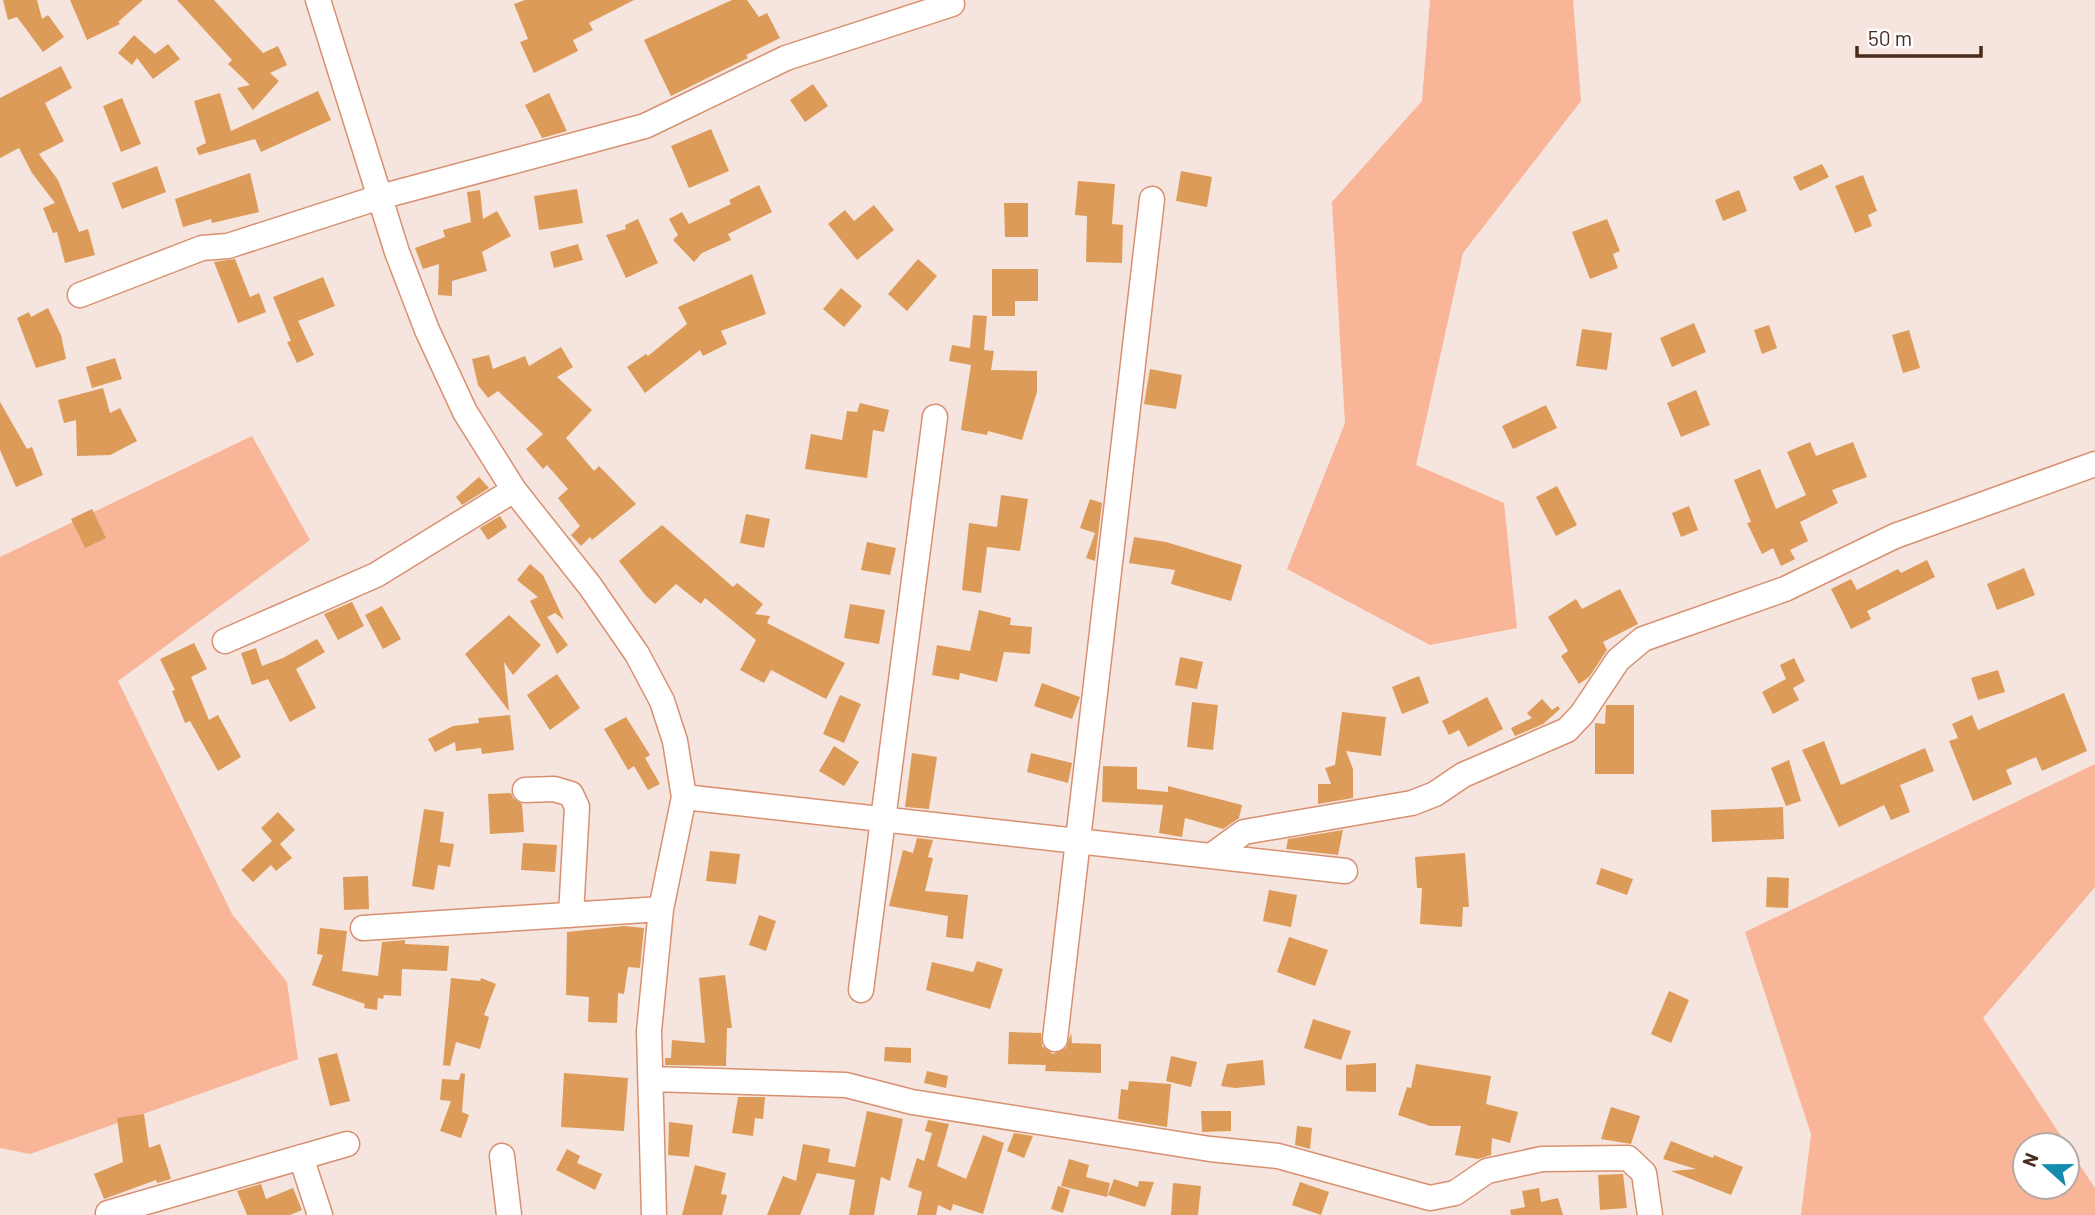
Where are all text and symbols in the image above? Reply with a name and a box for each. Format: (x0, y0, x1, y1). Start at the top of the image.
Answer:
scale bar (1857, 14, 1981, 58)
text: 50 m (1868, 25, 1912, 50)
north arrow (2011, 1131, 2081, 1201)
text: N (2017, 1150, 2043, 1170)

